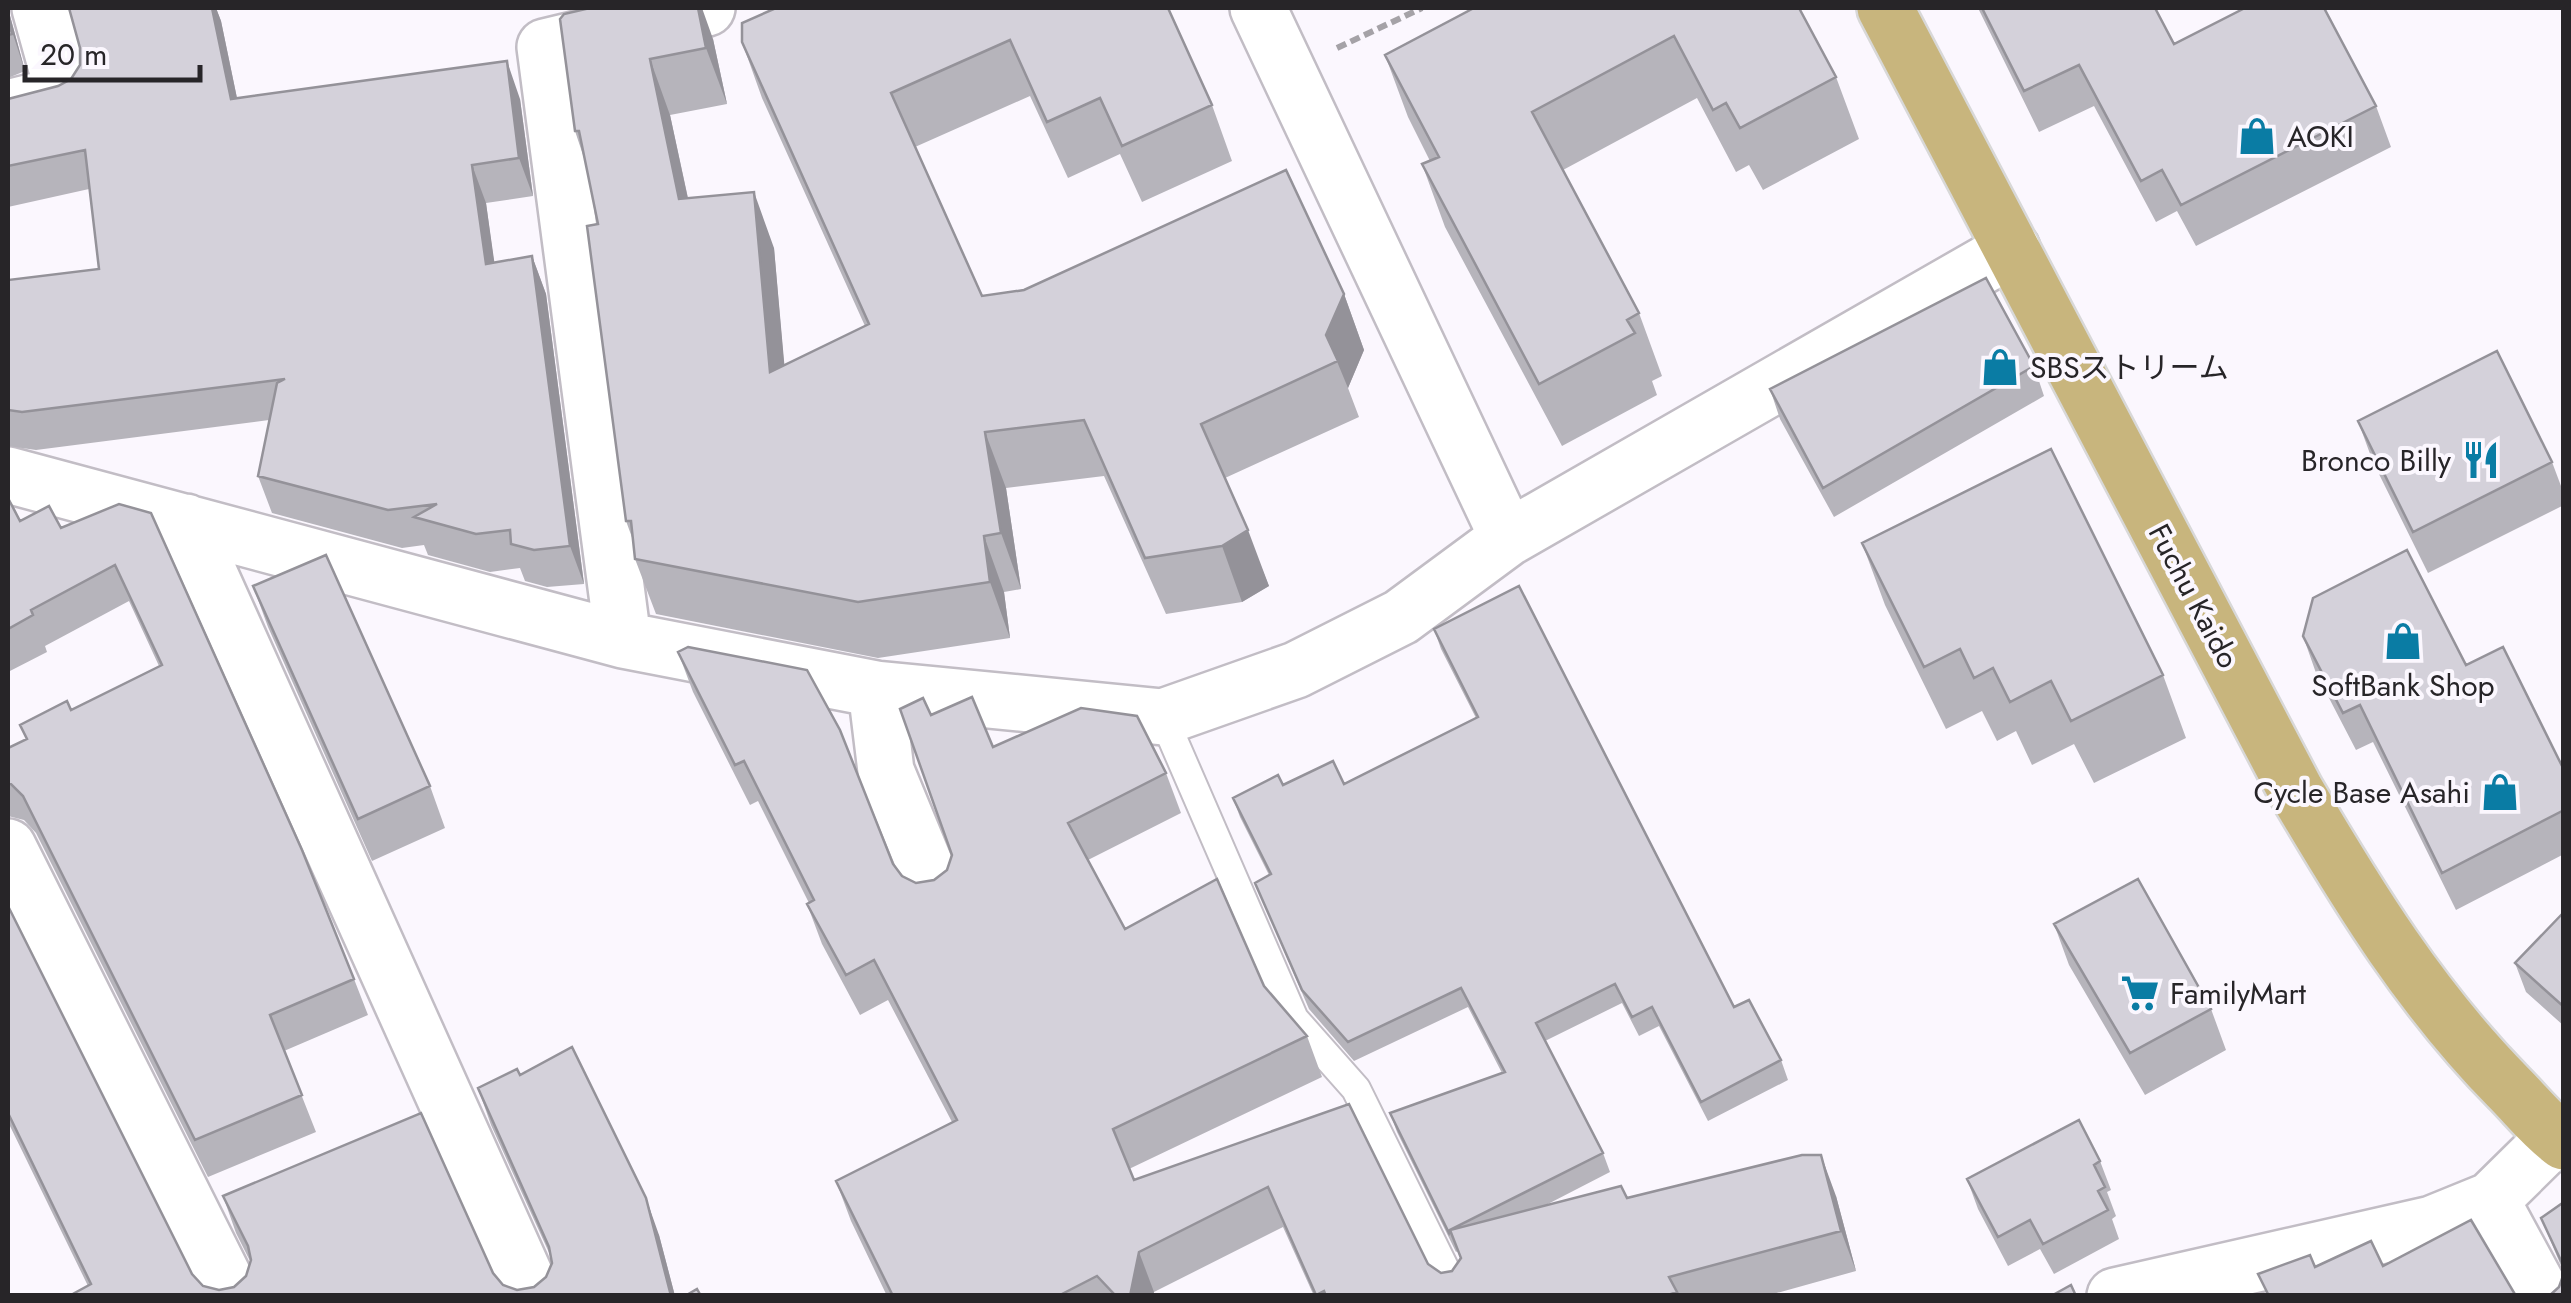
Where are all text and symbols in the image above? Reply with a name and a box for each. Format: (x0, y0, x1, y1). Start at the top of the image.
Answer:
scale bar (25, 20, 200, 82)
text: 20 m (40, 33, 107, 76)
shop icon: AOKI (2236, 115, 2278, 157)
place label: AOKI (2287, 115, 2354, 158)
shop icon: SBSストリーム (1979, 346, 2021, 388)
place label: SBSストリーム (2030, 346, 2229, 389)
place label: Bronco Billy (2301, 439, 2452, 482)
restaurant icon: Bronco Billy (2460, 439, 2502, 481)
street label: Fuchu Kaido (2138, 516, 2250, 676)
shop icon: SoftBank Shop (2382, 620, 2424, 662)
place label: SoftBank Shop (2311, 664, 2495, 707)
place label: Cycle Base Asahi (2253, 771, 2470, 814)
shop icon: Cycle Base Asahi (2479, 771, 2521, 813)
supermarket icon: FamilyMart (2119, 972, 2161, 1014)
place label: FamilyMart (2170, 972, 2307, 1015)

